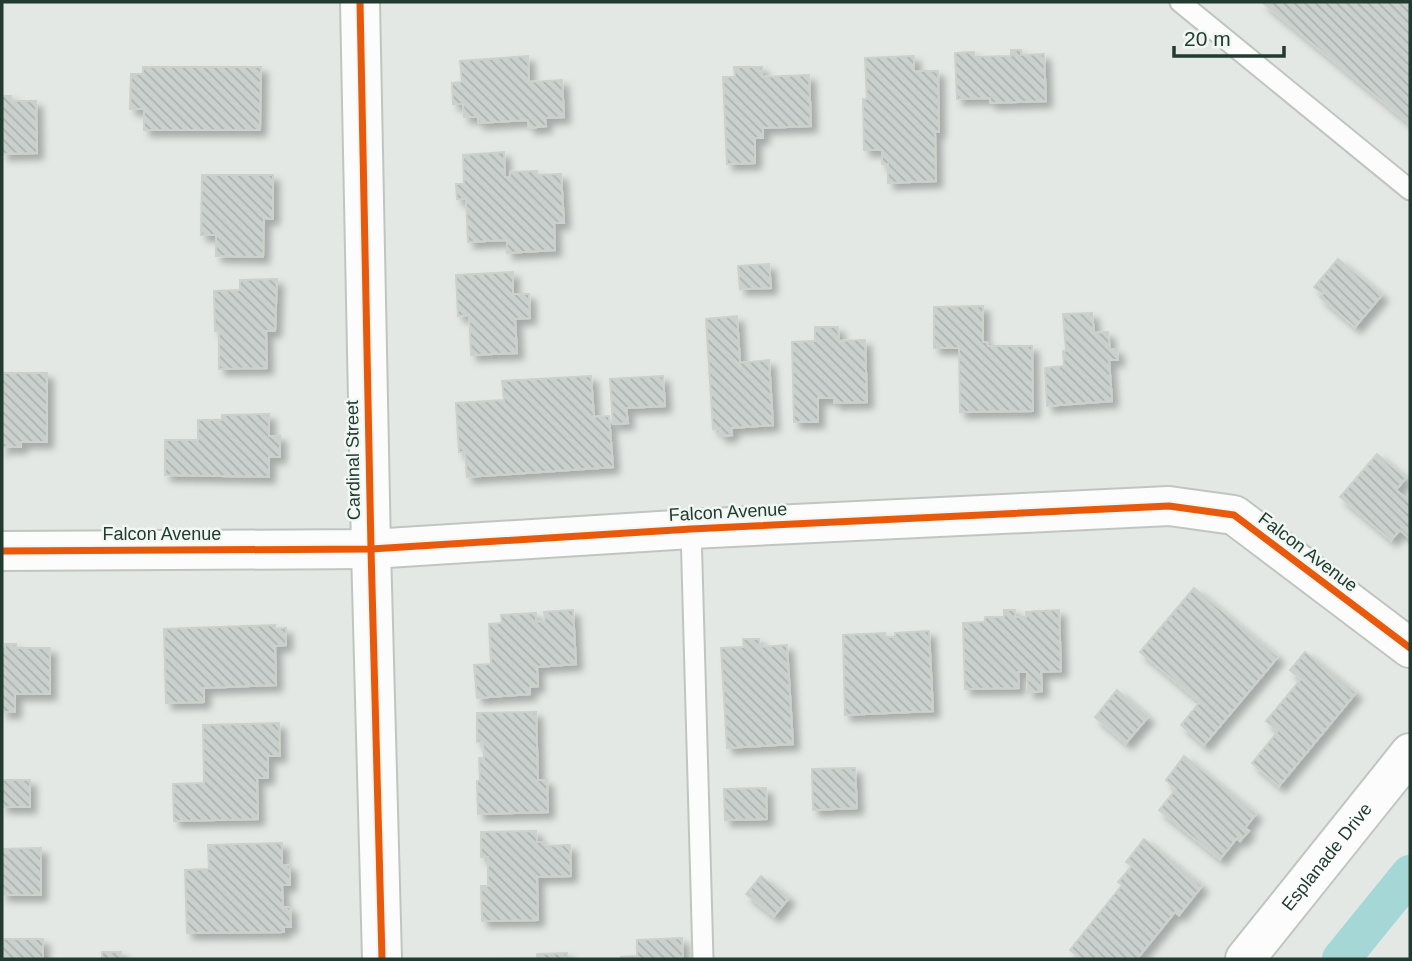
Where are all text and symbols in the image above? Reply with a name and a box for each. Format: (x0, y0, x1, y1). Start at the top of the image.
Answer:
scale bar (1174, 14, 1284, 58)
text: 20 m (1184, 27, 1231, 50)
street label: Cardinal Street (342, 400, 364, 520)
street label: Falcon Avenue (668, 499, 788, 525)
street label: Falcon Avenue (1255, 508, 1361, 596)
street label: Falcon Avenue (103, 524, 221, 544)
street label: Esplanade Drive (1278, 799, 1376, 915)

